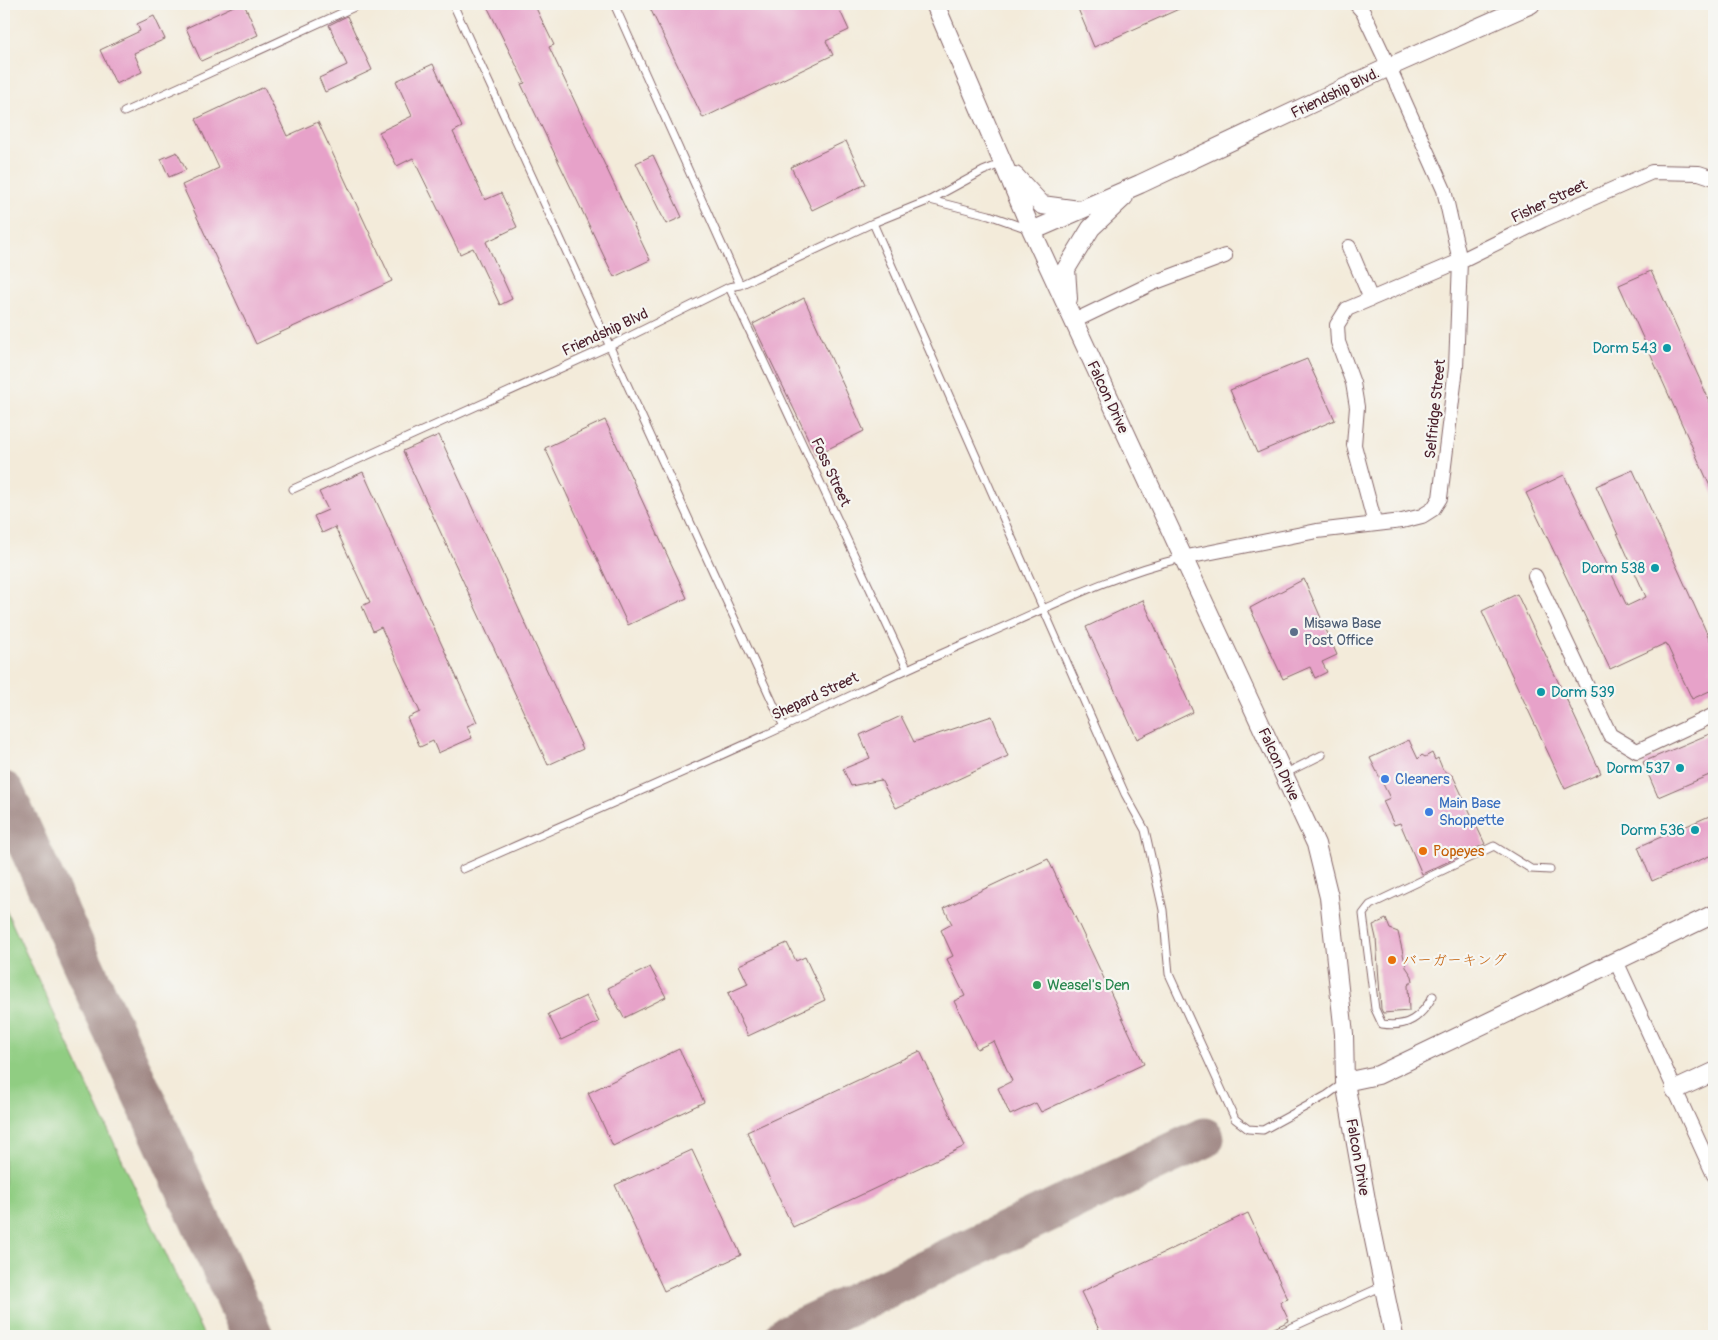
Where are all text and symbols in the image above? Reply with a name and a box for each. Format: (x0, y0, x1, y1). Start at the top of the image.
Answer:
street label: Friendship Blvd. (1288, 64, 1383, 123)
street label: Fisher Street (1508, 175, 1591, 227)
street label: Friendship Blvd (559, 304, 651, 361)
place label: Dorm 543 (1592, 339, 1657, 358)
marker: Dorm 543 (1661, 342, 1673, 354)
street label: Selfridge Street (1421, 357, 1450, 460)
street label: Falcon Drive (1082, 358, 1133, 437)
street label: Foss Street (806, 435, 855, 510)
place label: Dorm 538 (1582, 559, 1645, 578)
marker: Dorm 538 (1649, 562, 1661, 574)
place label: Misawa Base Post Office (1304, 614, 1382, 650)
marker: Misawa Base Post Office (1288, 626, 1300, 638)
street label: Shepard Street (769, 668, 862, 725)
place label: Dorm 539 (1551, 683, 1615, 702)
marker: Dorm 539 (1535, 686, 1547, 698)
street label: Falcon Drive (1253, 725, 1304, 804)
place label: Dorm 537 (1606, 759, 1670, 778)
marker: Dorm 537 (1674, 762, 1686, 774)
place label: Cleaners (1395, 770, 1450, 789)
marker: Cleaners (1379, 773, 1391, 785)
place label: Main Base Shoppette (1439, 794, 1505, 830)
marker: Main Base Shoppette (1423, 806, 1435, 818)
place label: Dorm 536 (1620, 821, 1685, 840)
marker: Dorm 536 (1689, 824, 1701, 836)
place label: Popeyes (1433, 842, 1485, 861)
marker: Popeyes (1417, 845, 1429, 857)
place label: バーガーキング (1402, 951, 1507, 970)
marker: バーガーキング (1386, 954, 1398, 966)
place label: Weasel's Den (1047, 976, 1130, 995)
marker: Weasel's Den (1031, 979, 1043, 991)
street label: Falcon Drive (1341, 1117, 1374, 1198)

